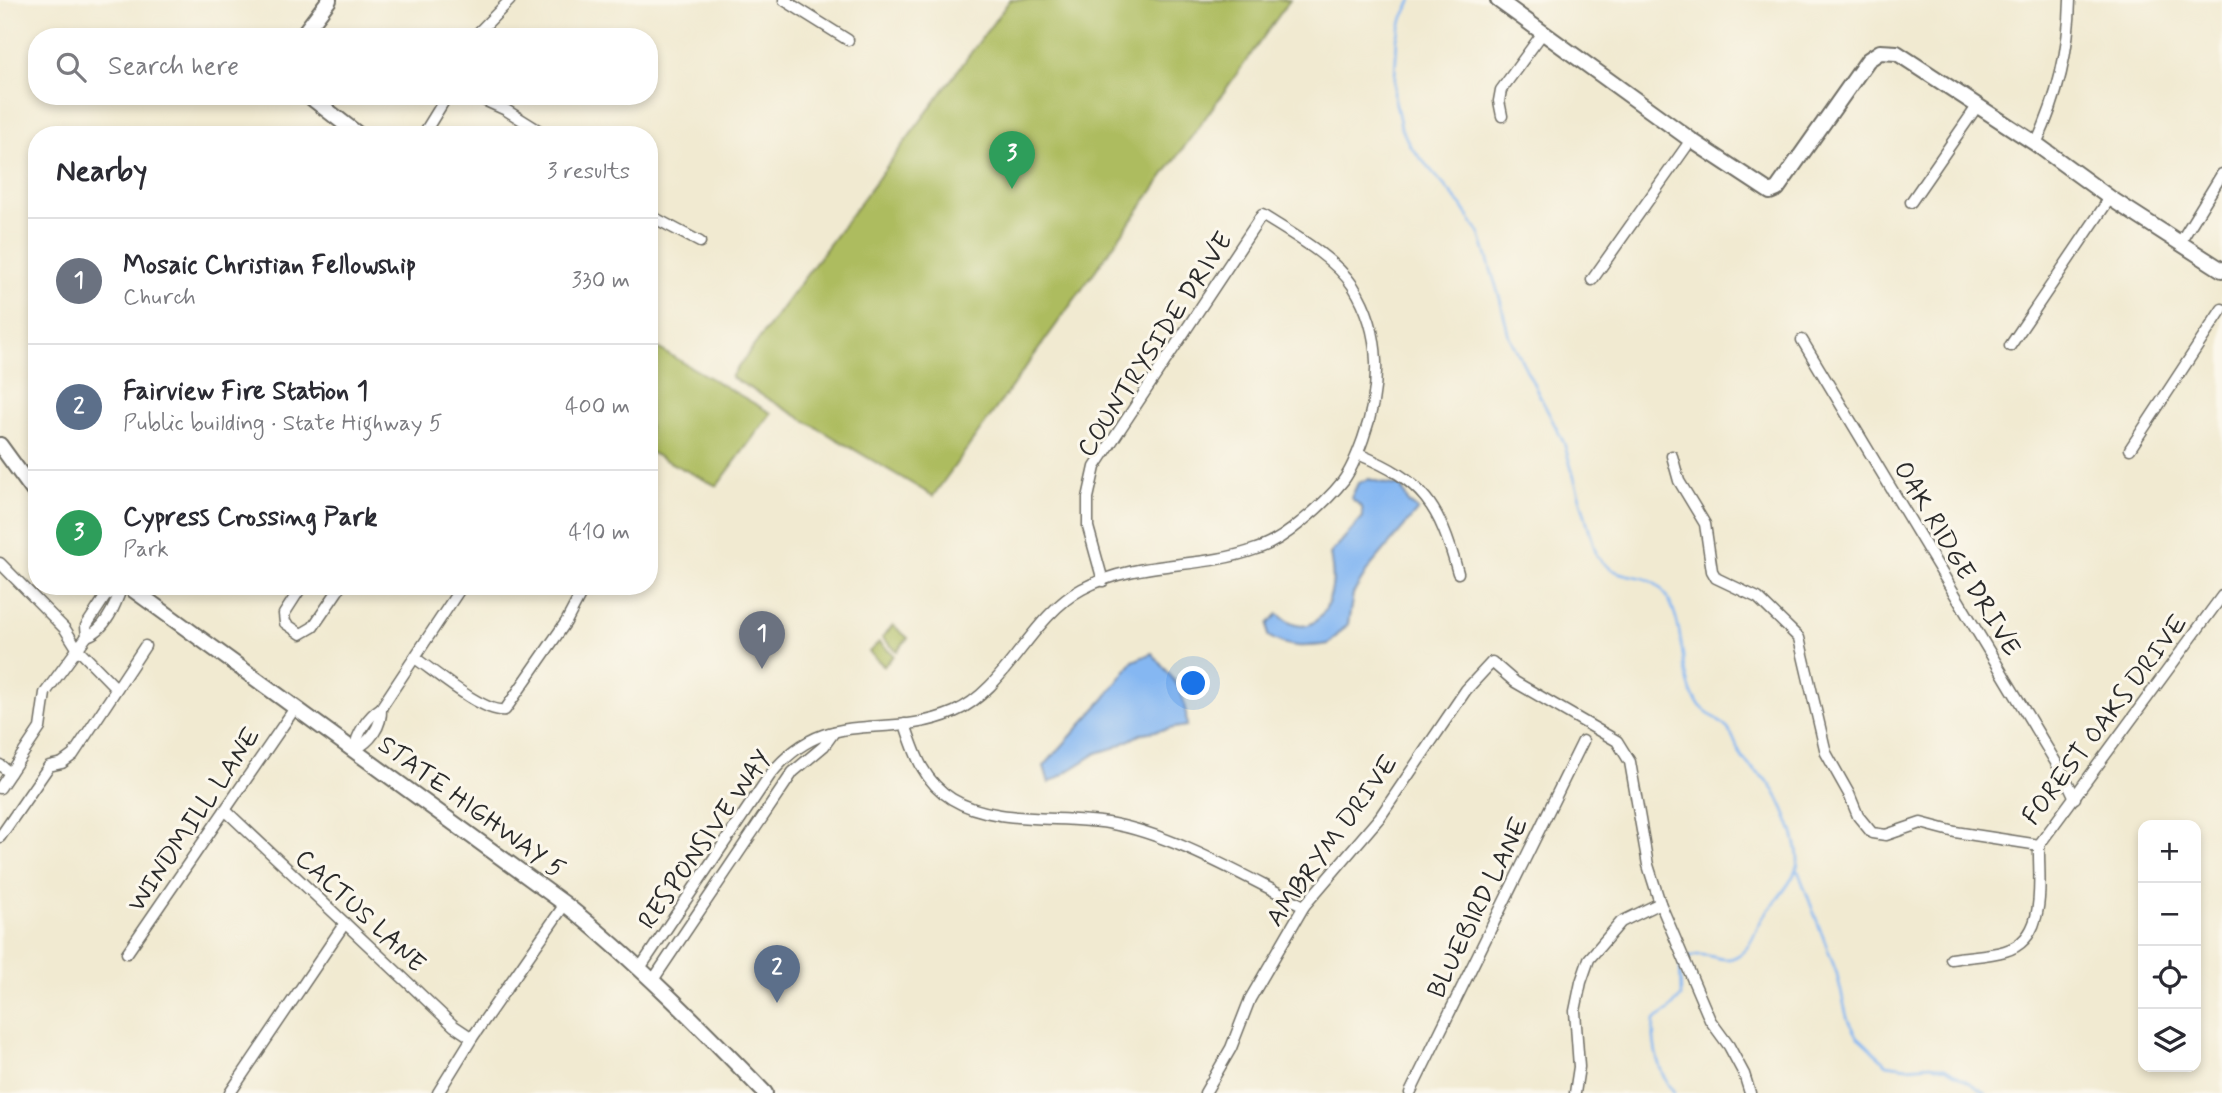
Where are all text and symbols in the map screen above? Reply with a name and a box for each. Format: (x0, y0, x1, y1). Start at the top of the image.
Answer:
search box (28, 28, 658, 105)
icon: search (52, 48, 90, 86)
text: Search here (108, 50, 239, 84)
pin: 3 (989, 131, 1035, 189)
text: Nearby (56, 152, 147, 191)
text: 3 results (547, 157, 630, 187)
street label: COUNTRYSIDE DRIVE (1070, 226, 1241, 464)
text: Mosaic Christian Fellowship (123, 249, 416, 283)
text: 1 (74, 266, 84, 296)
text: 330 m (572, 266, 630, 296)
text: Church (123, 283, 196, 313)
text: Fairview Fire Station 1 (123, 375, 368, 409)
text: 2 (73, 392, 85, 422)
text: 400 m (565, 392, 630, 422)
text: Public building · State Highway 5 (123, 409, 443, 439)
street label: OAK RIDGE DRIVE (1885, 455, 2028, 663)
text: Cypress Crossing Park (123, 501, 377, 535)
text: 3 (74, 518, 84, 548)
text: 410 m (568, 518, 630, 548)
text: Park (123, 535, 169, 565)
street label: FOREST OAKS DRIVE (2015, 608, 2196, 832)
pin: 1 (739, 611, 785, 669)
your location (1176, 666, 1210, 700)
street label: WINDMILL LANE (120, 721, 269, 919)
street label: STATE HIGHWAY 5 (370, 728, 571, 887)
street label: RESPONSIVE WAY (631, 744, 780, 937)
street label: AMBRYM DRIVE (1259, 748, 1406, 934)
street label: BLUEBIRD LANE (1420, 812, 1537, 1004)
map controls (2138, 820, 2201, 1072)
button: + (2138, 820, 2201, 883)
street label: CACTUS LANE (287, 842, 432, 981)
button: − (2138, 883, 2201, 946)
pin: 2 (754, 945, 800, 1003)
button: locate (2138, 946, 2201, 1009)
button: layers (2138, 1009, 2201, 1072)

